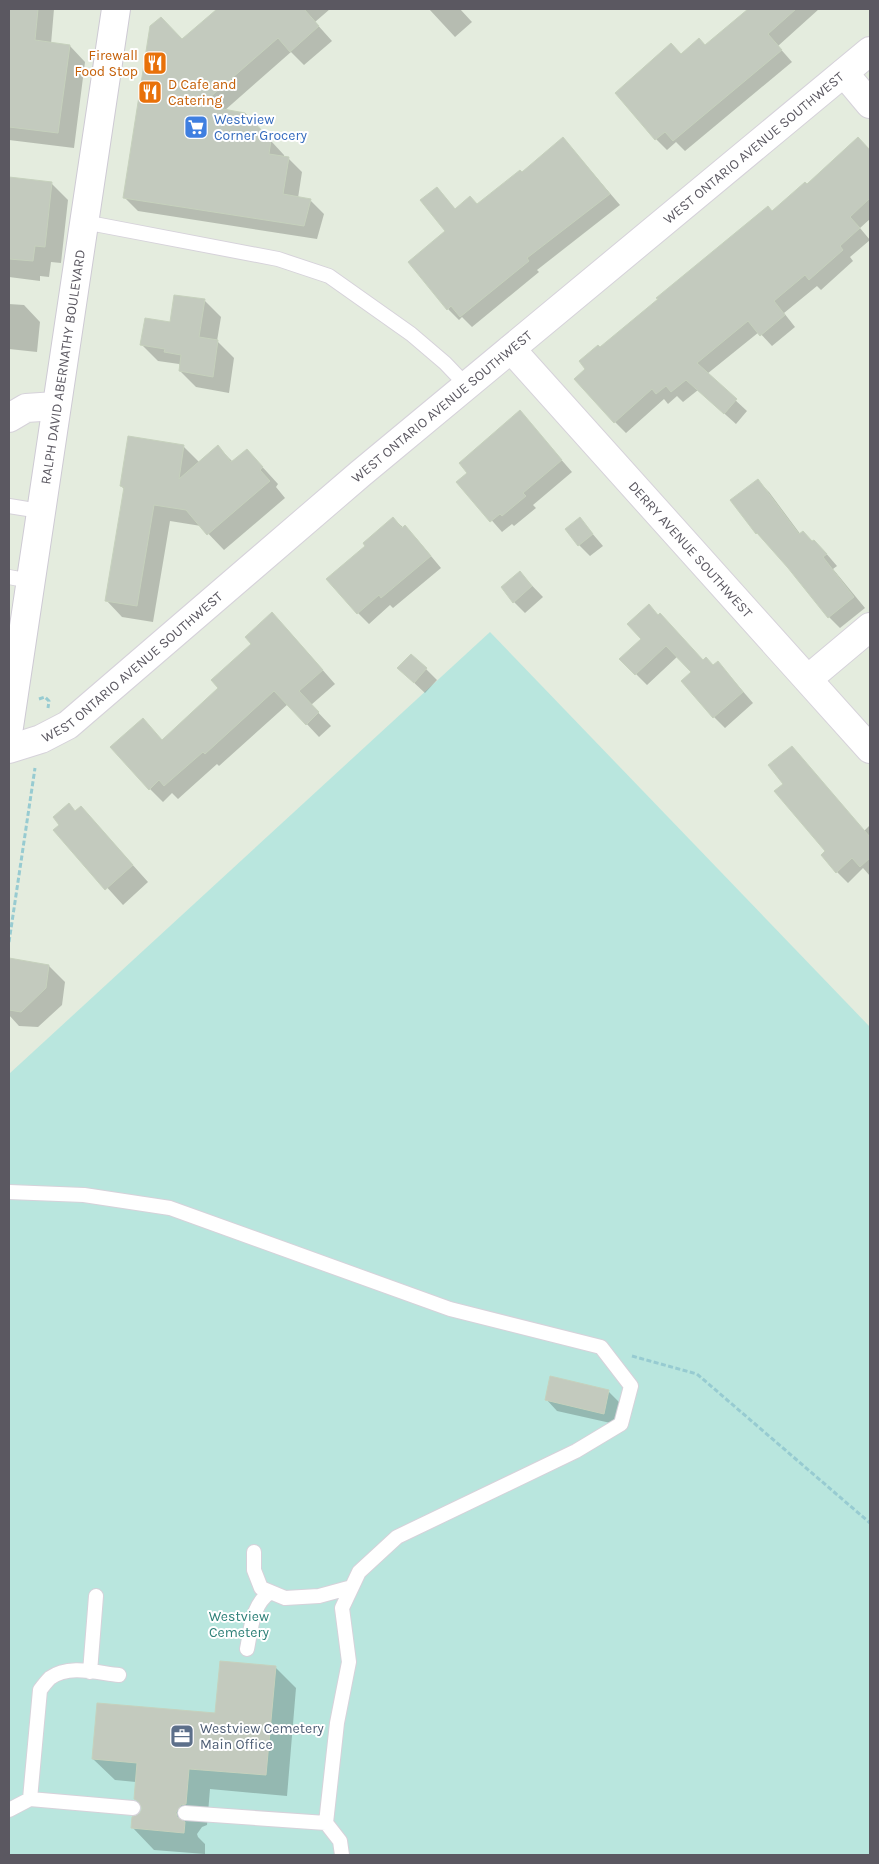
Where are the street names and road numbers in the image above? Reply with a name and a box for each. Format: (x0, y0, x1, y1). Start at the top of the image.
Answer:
street label: WEST ONTARIO AVENUE SOUTHWEST (660, 68, 847, 228)
street label: RALPH DAVID ABERNATHY BOULEVARD (37, 248, 89, 486)
street label: WEST ONTARIO AVENUE SOUTHWEST (348, 327, 535, 486)
street label: DERRY AVENUE SOUTHWEST (625, 477, 756, 621)
street label: WEST ONTARIO AVENUE SOUTHWEST (39, 588, 226, 746)

